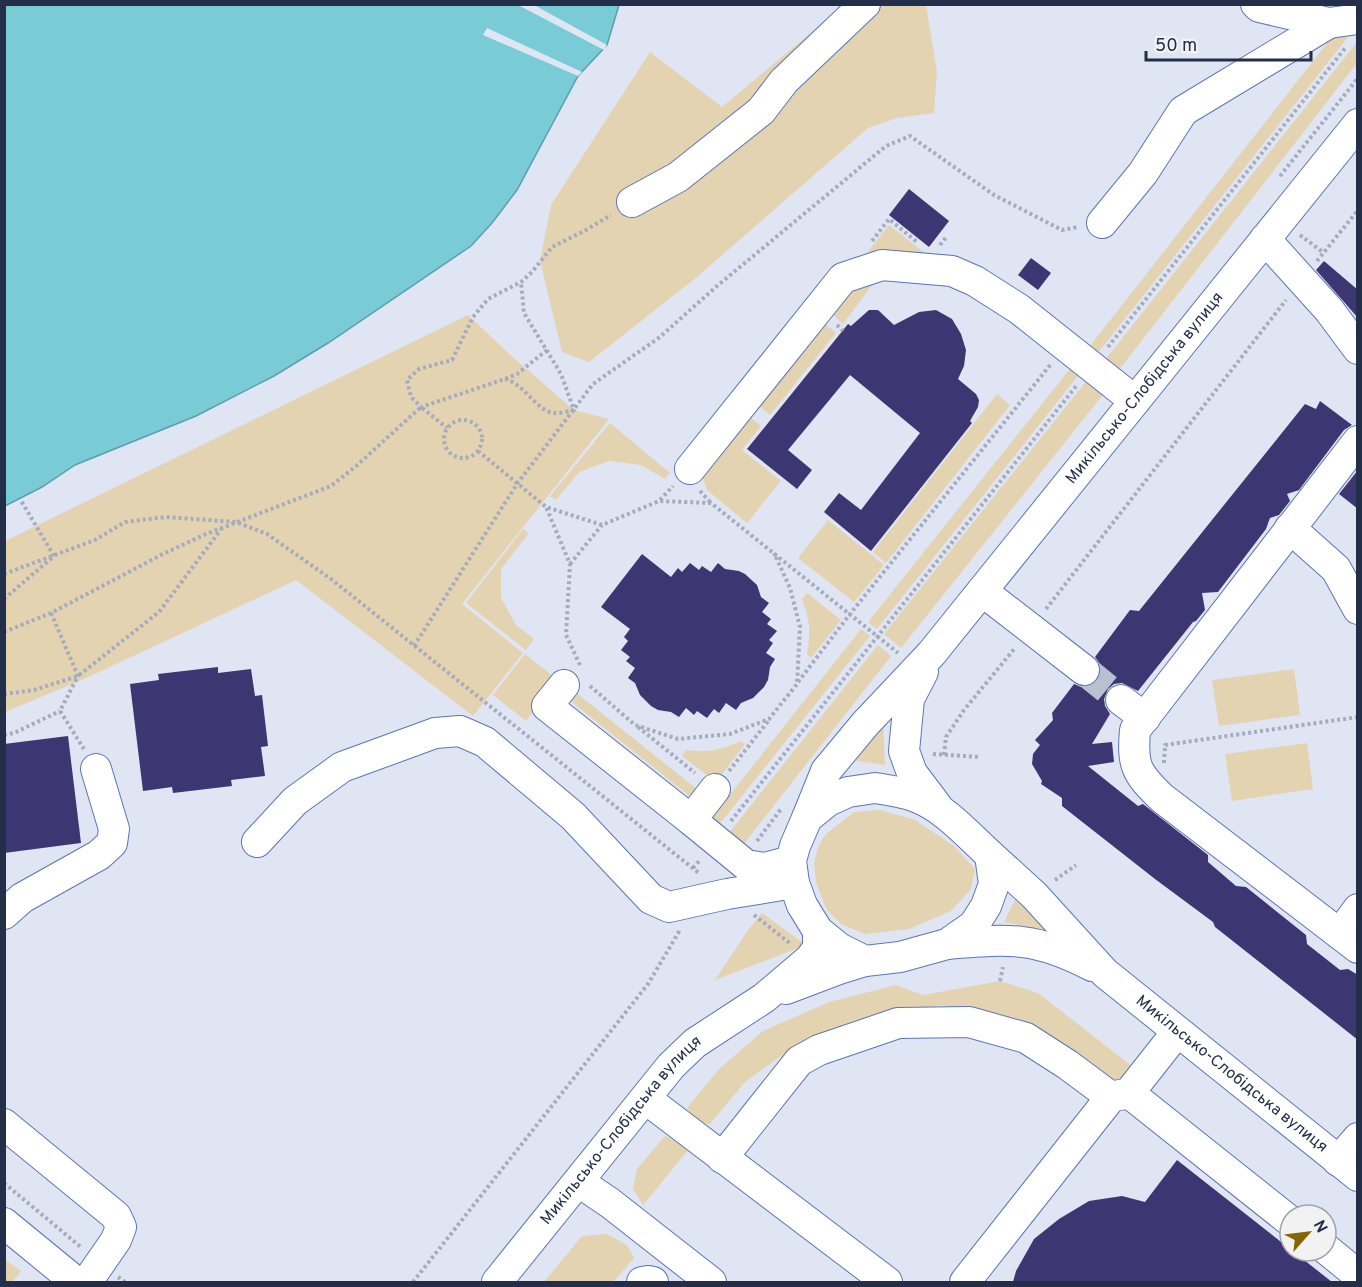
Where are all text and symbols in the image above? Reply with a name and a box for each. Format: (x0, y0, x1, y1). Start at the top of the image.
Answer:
scale bar (1146, 24, 1311, 62)
text: 50 m (1155, 35, 1197, 58)
street label: Микільсько-Слобідська вулиця (1062, 289, 1228, 488)
street label: Микільсько-Слобідська вулиця (1131, 991, 1332, 1158)
street label: Микільсько-Слобідська вулиця (537, 1031, 705, 1229)
north arrow (1278, 1203, 1338, 1263)
text: N (1308, 1217, 1331, 1237)

